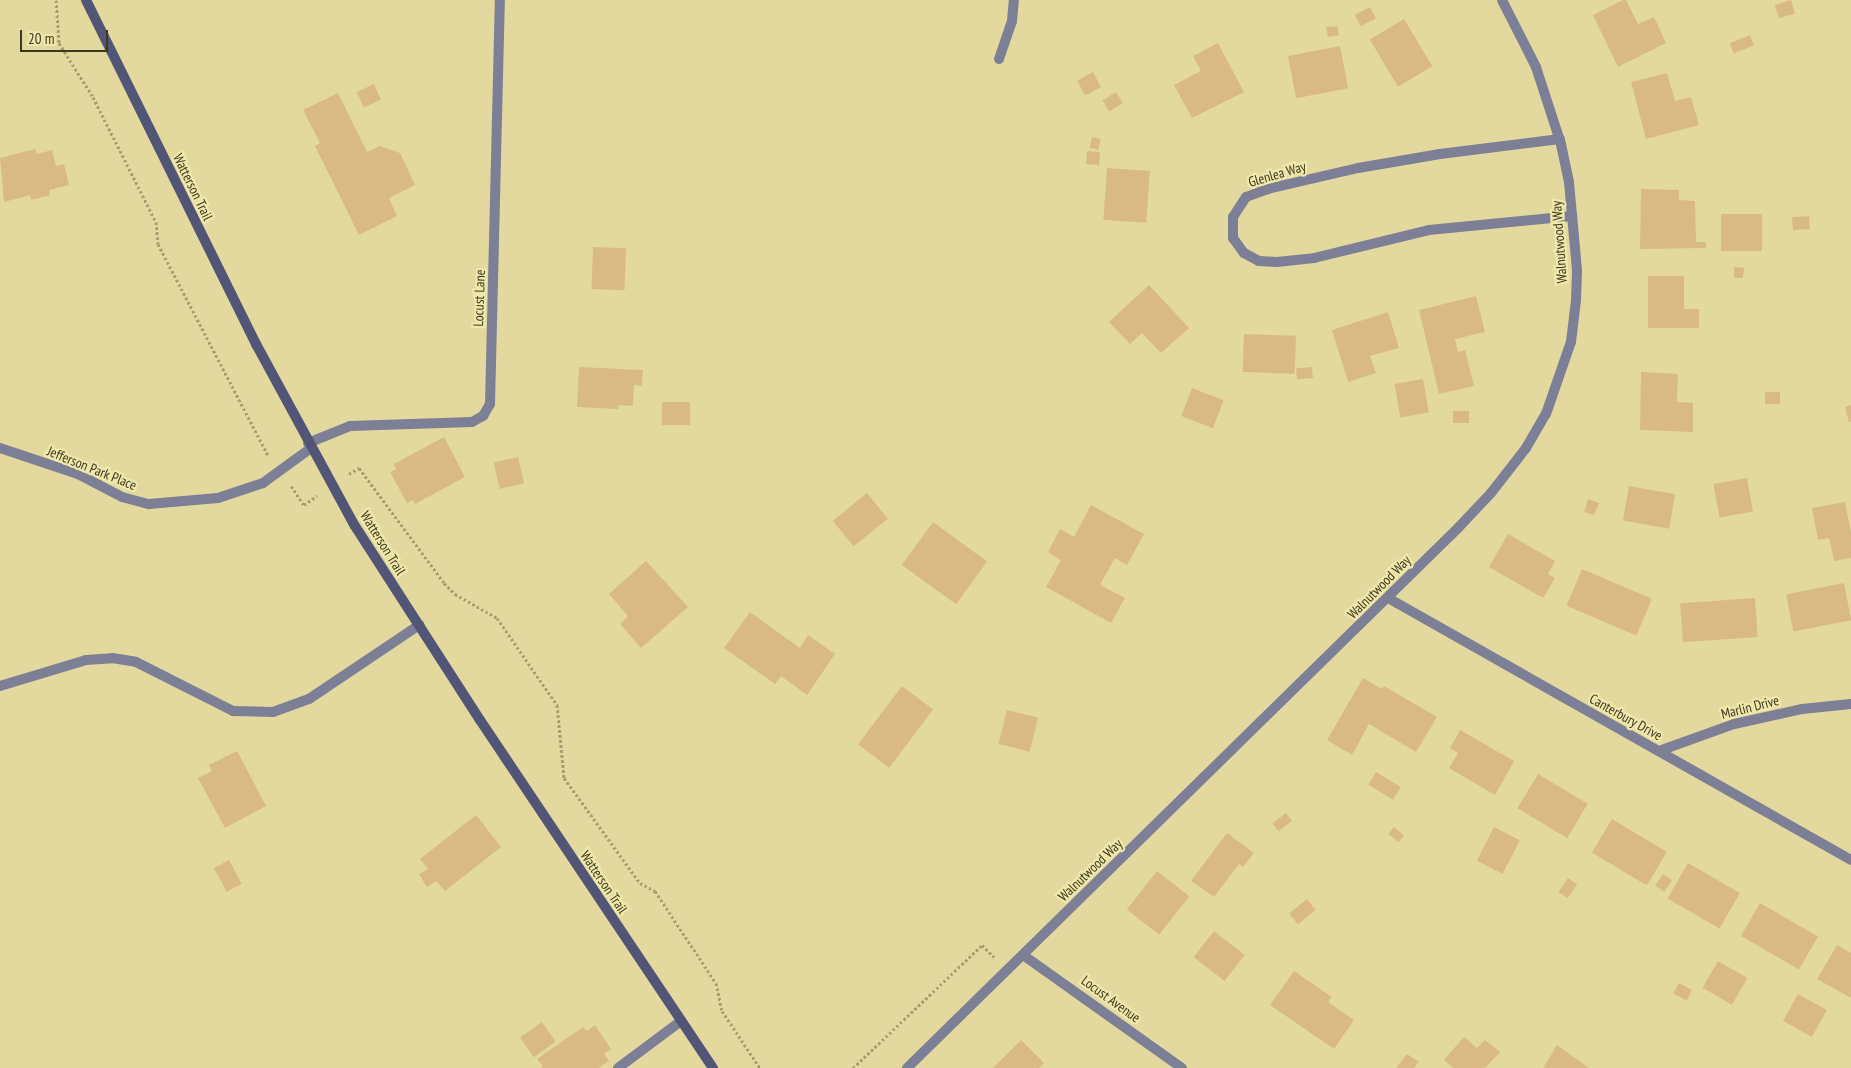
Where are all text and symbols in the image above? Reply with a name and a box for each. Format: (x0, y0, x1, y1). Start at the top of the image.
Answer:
scale bar (22, 20, 110, 52)
text: 20 m (28, 29, 54, 48)
street label: Watterson Trail (170, 151, 216, 223)
street label: Glenlea Way (1246, 158, 1308, 190)
street label: Walnutwood Way (1548, 200, 1570, 284)
street label: Locust Lane (470, 269, 488, 327)
street label: Jefferson Park Place (45, 442, 139, 494)
street label: Watterson Trail (357, 508, 409, 578)
street label: Walnutwood Way (1344, 552, 1414, 622)
street label: Canterbury Drive (1587, 690, 1665, 744)
street label: Marlin Drive (1719, 692, 1781, 722)
street label: Walnutwood Way (1054, 835, 1126, 905)
street label: Watterson Trail (577, 847, 631, 917)
street label: Locust Avenue (1078, 972, 1144, 1026)

